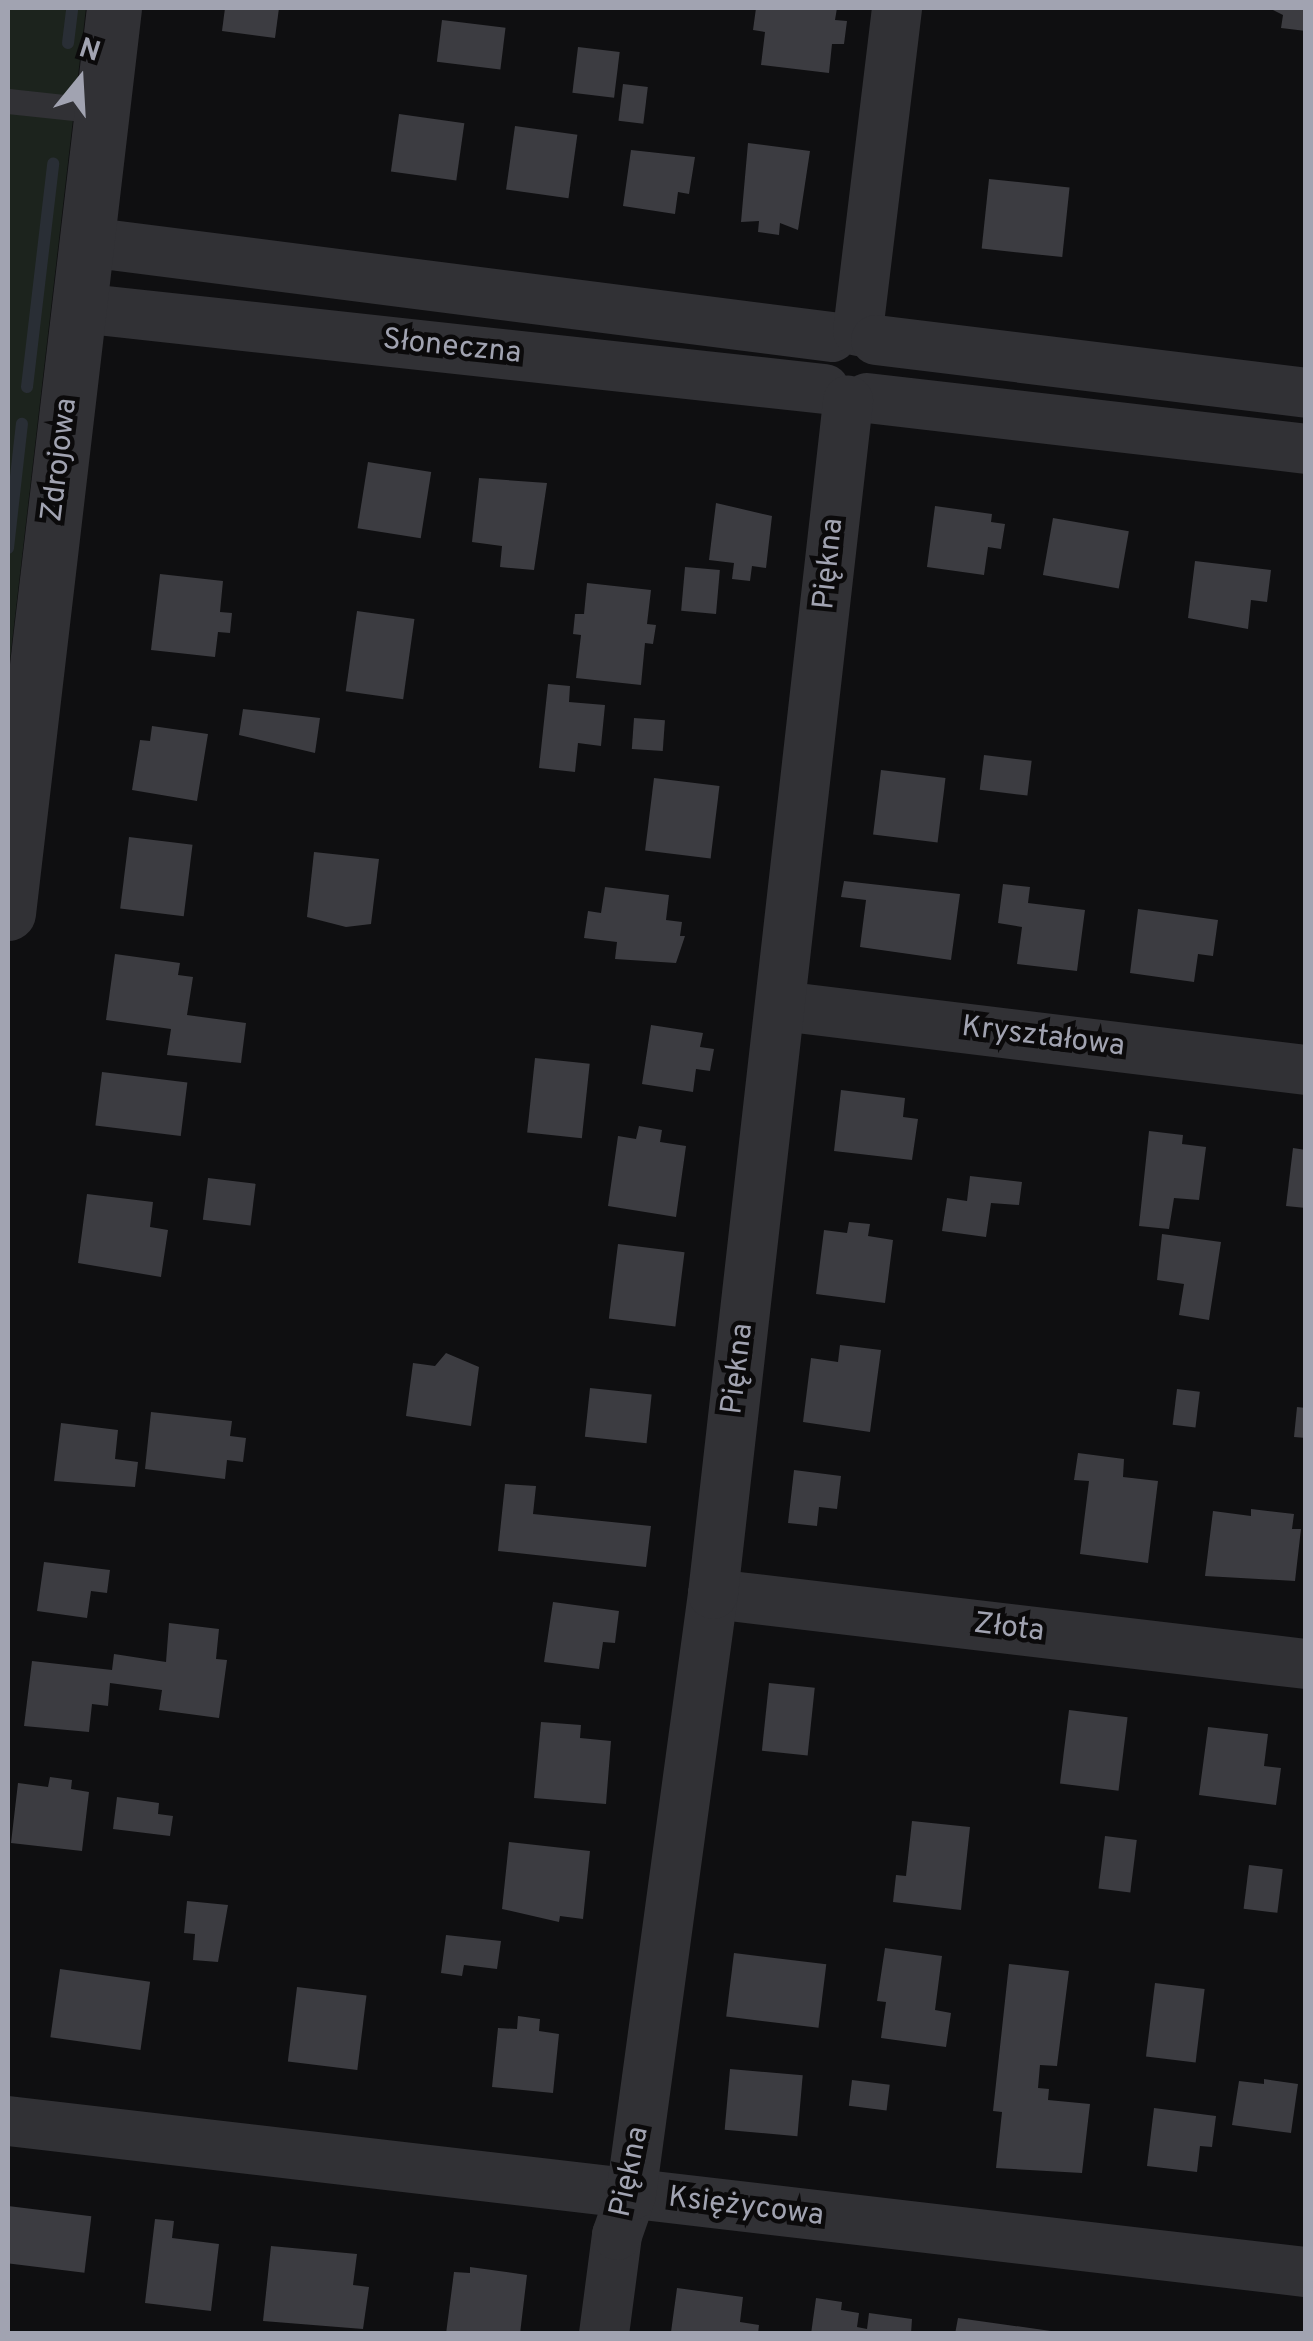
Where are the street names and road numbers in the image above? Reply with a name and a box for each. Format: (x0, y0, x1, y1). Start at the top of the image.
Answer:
street label: Słoneczna (381, 323, 523, 373)
street label: Zdrojowa (36, 396, 86, 524)
street label: Piękna (807, 517, 853, 611)
street label: Kryształowa (959, 1010, 1127, 1066)
street label: Piękna (716, 1321, 762, 1417)
street label: Złota (972, 1607, 1046, 1651)
street label: Piękna (604, 2123, 658, 2221)
street label: Księżycowa (666, 2181, 826, 2235)

